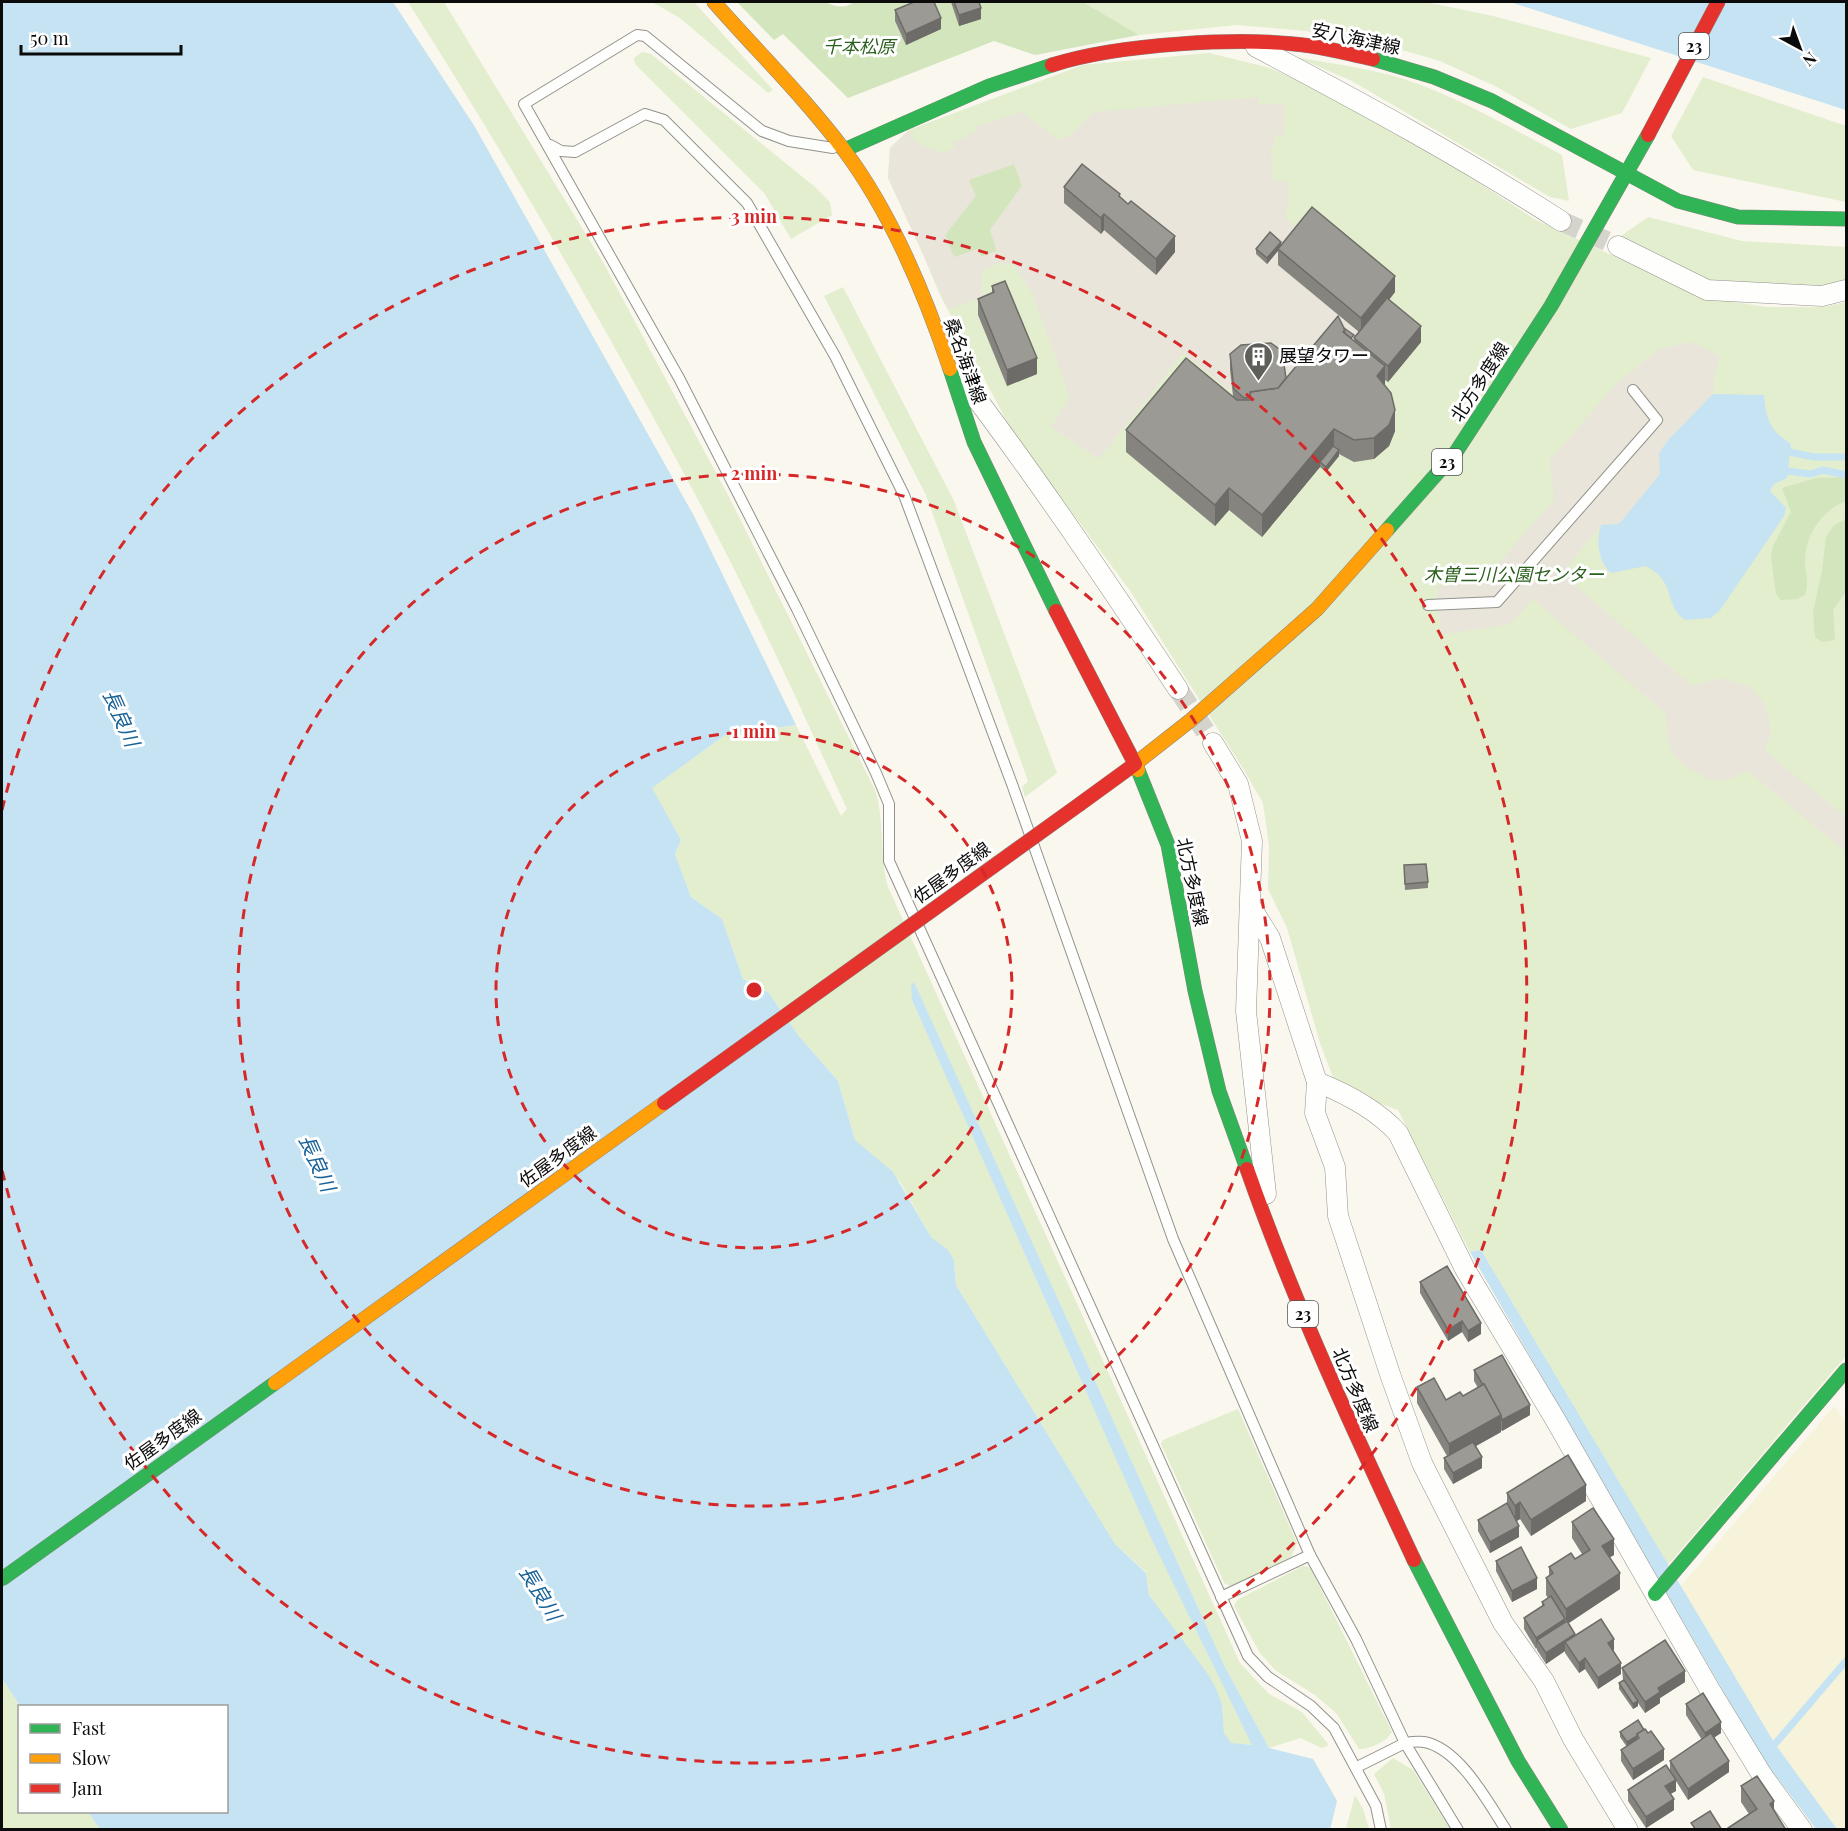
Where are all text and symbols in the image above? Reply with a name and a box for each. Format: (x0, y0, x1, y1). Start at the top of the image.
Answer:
street label: 安八海津線 (1310, 17, 1403, 59)
scale bar (21, 18, 182, 56)
north arrow (1770, 18, 1830, 78)
text: 50 m (30, 26, 69, 50)
road number: 23 (1679, 33, 1709, 59)
park label: 千本松原 (823, 34, 898, 58)
text: N (1799, 48, 1821, 72)
text: 3 min (731, 204, 777, 228)
street label: 桑名海津線 (939, 314, 993, 407)
street label: 北方多度線 (1445, 337, 1514, 426)
building icon: 展望タワー (1242, 340, 1274, 382)
place label: 展望タワー (1279, 343, 1369, 367)
road number: 23 (1432, 449, 1462, 475)
text: 2 min (731, 461, 777, 485)
park label: 木曽三川公園センター (1424, 562, 1605, 586)
water label: 長良川 (98, 684, 148, 752)
text: 1 min (732, 719, 776, 743)
street label: 北方多度線 (1172, 835, 1214, 928)
street label: 佐屋多度線 (908, 836, 995, 908)
centre of rings (744, 980, 764, 1000)
street label: 佐屋多度線 (514, 1120, 601, 1192)
water label: 長良川 (294, 1129, 344, 1197)
road number: 23 (1288, 1301, 1318, 1327)
street label: 北方多度線 (1327, 1343, 1385, 1436)
street label: 佐屋多度線 (119, 1403, 206, 1475)
water label: 長良川 (514, 1560, 569, 1627)
legend (18, 1705, 228, 1813)
text: Fast (72, 1716, 106, 1740)
text: Slow (72, 1746, 110, 1770)
text: Jam (71, 1776, 102, 1800)

